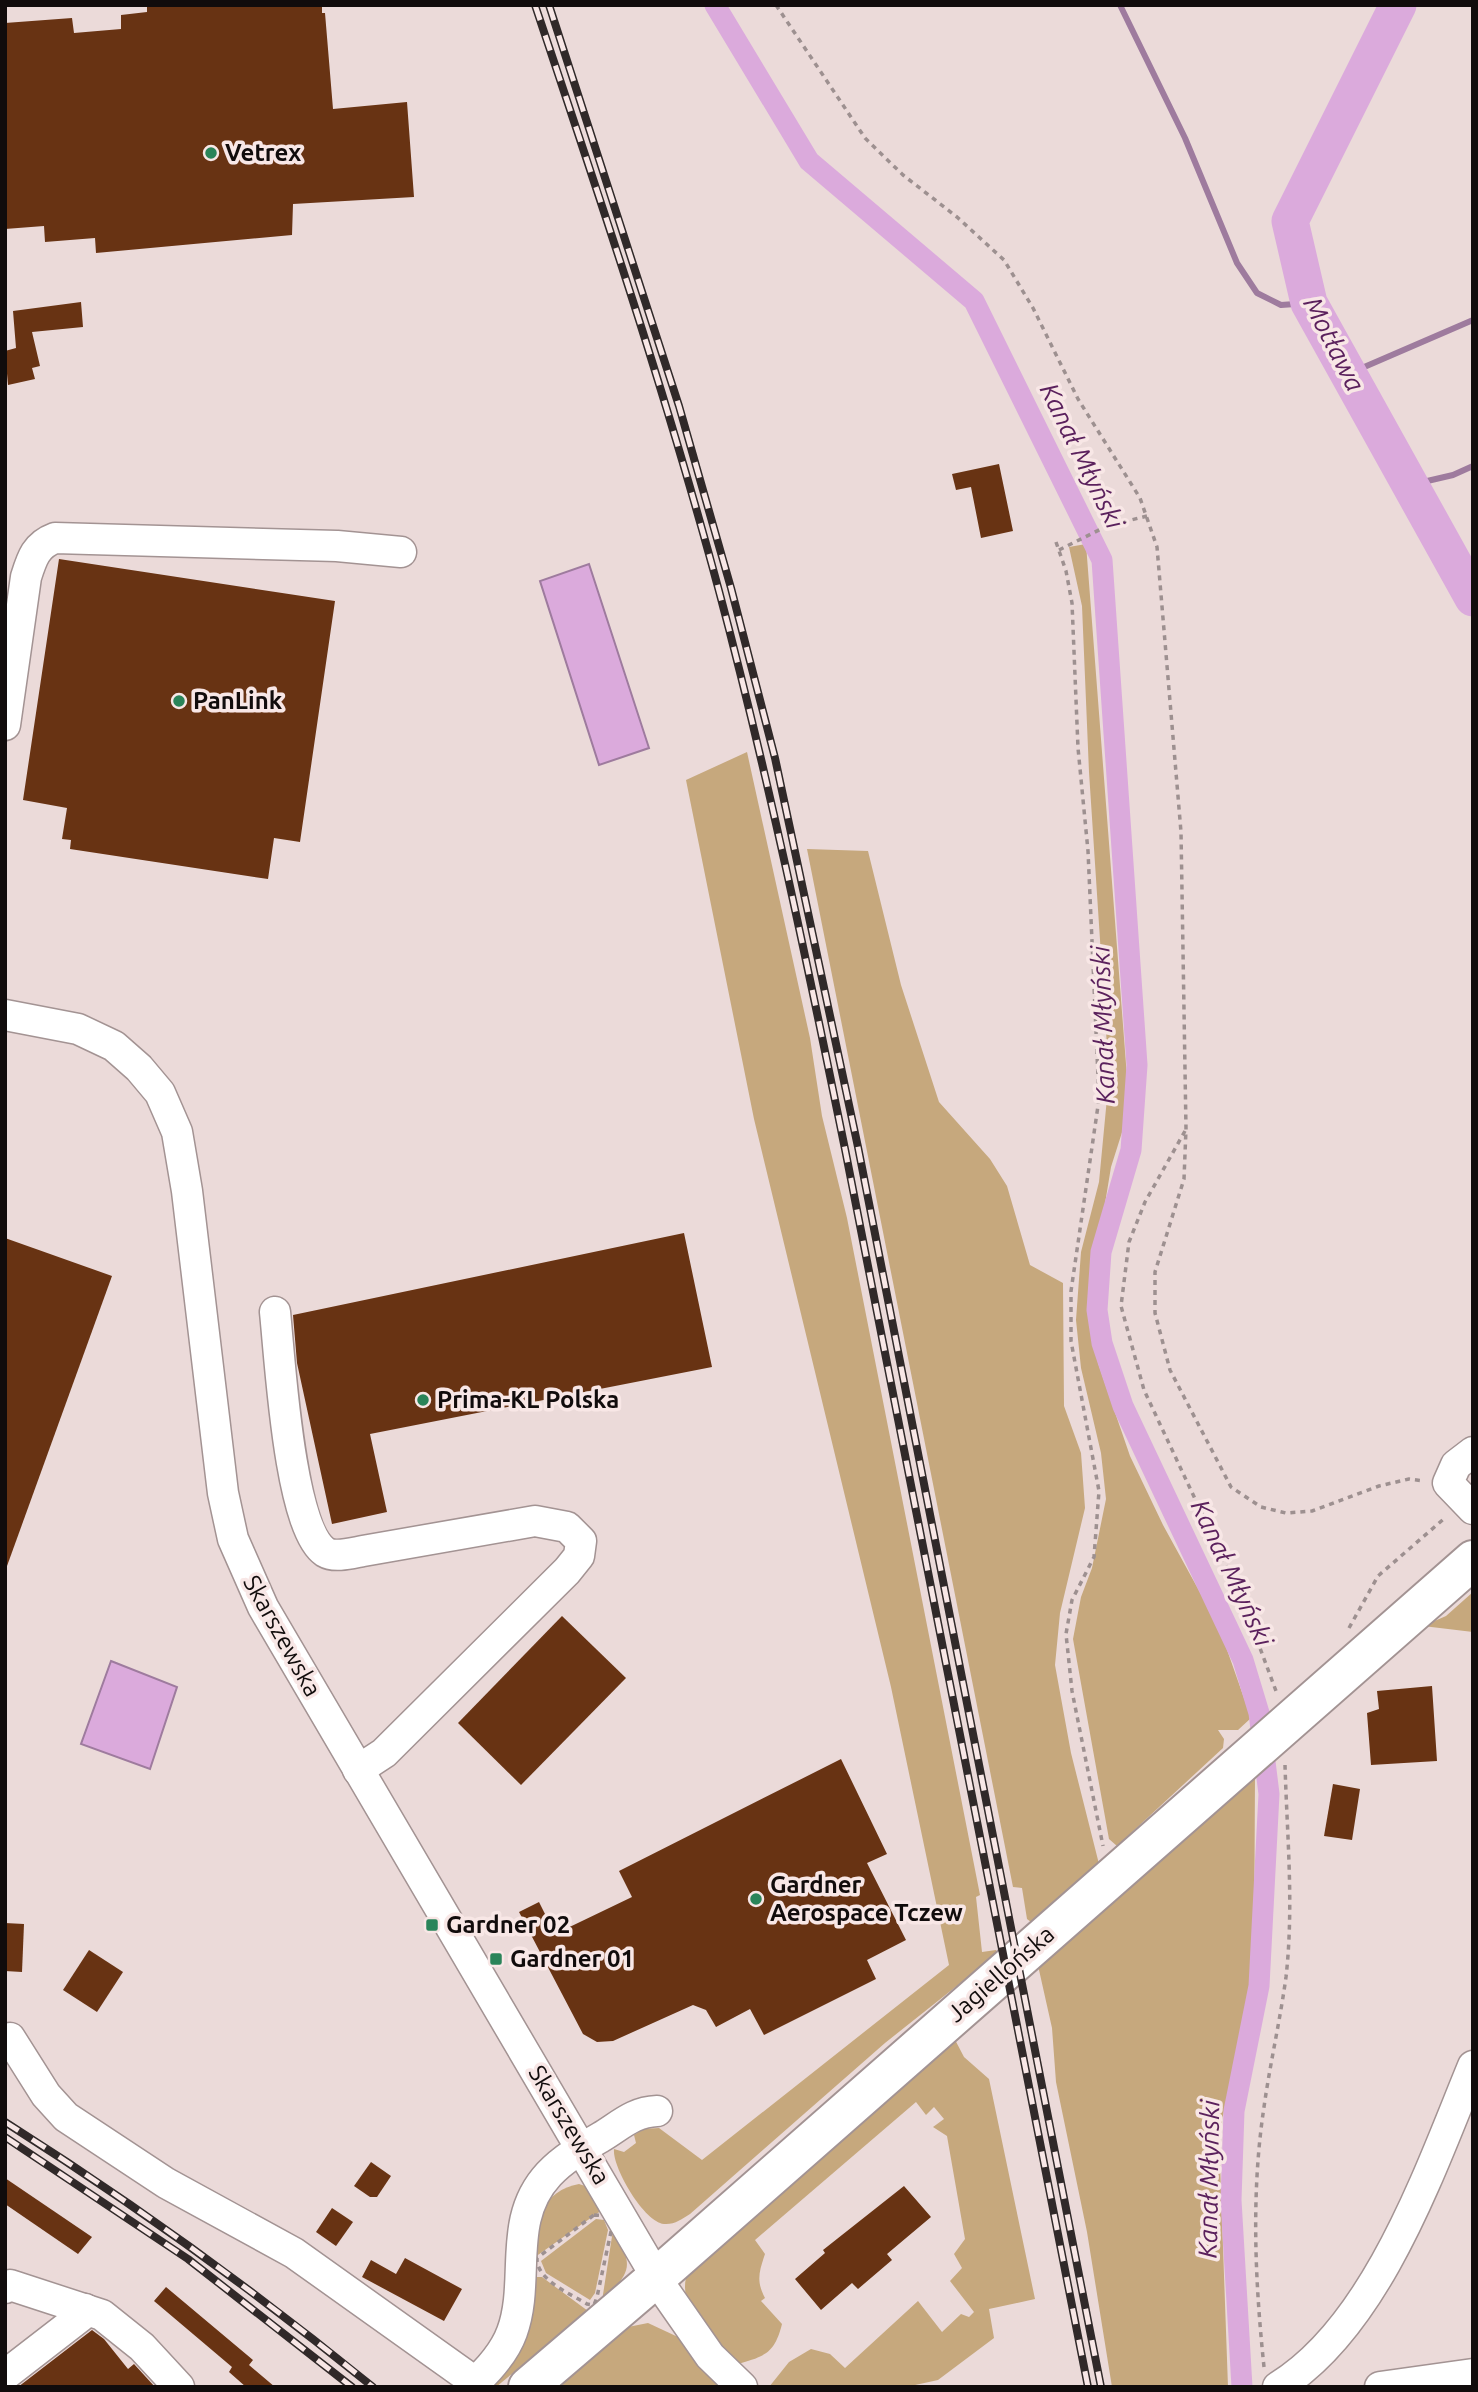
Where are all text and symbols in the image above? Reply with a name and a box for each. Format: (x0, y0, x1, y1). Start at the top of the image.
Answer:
place label: Vetrex (225, 139, 301, 166)
marker: Vetrex (203, 145, 219, 161)
water label: Motława (1298, 292, 1371, 396)
water label: Kanał Młyński (1035, 378, 1131, 535)
place label: PanLink (193, 687, 283, 714)
marker: PanLink (171, 693, 187, 709)
water label: Kanał Młyński (1085, 944, 1120, 1105)
place label: Prima-KL Polska (437, 1386, 619, 1413)
marker: Prima-KL Polska (415, 1392, 431, 1408)
water label: Kanał Młyński (1186, 1495, 1280, 1652)
street label: Skarszewska (238, 1571, 327, 1701)
place label: Gardner Aerospace Tczew (770, 1871, 963, 1926)
marker: Gardner Aerospace Tczew (748, 1891, 764, 1907)
place label: Gardner 02 (446, 1911, 570, 1938)
marker: Gardner 02 (424, 1917, 440, 1933)
street label: Jagiellońska (942, 1920, 1059, 2027)
place label: Gardner 01 (510, 1945, 634, 1972)
marker: Gardner 01 (488, 1951, 504, 1967)
street label: Skarszewska (523, 2060, 616, 2189)
water label: Kanał Młyński (1193, 2098, 1224, 2258)

